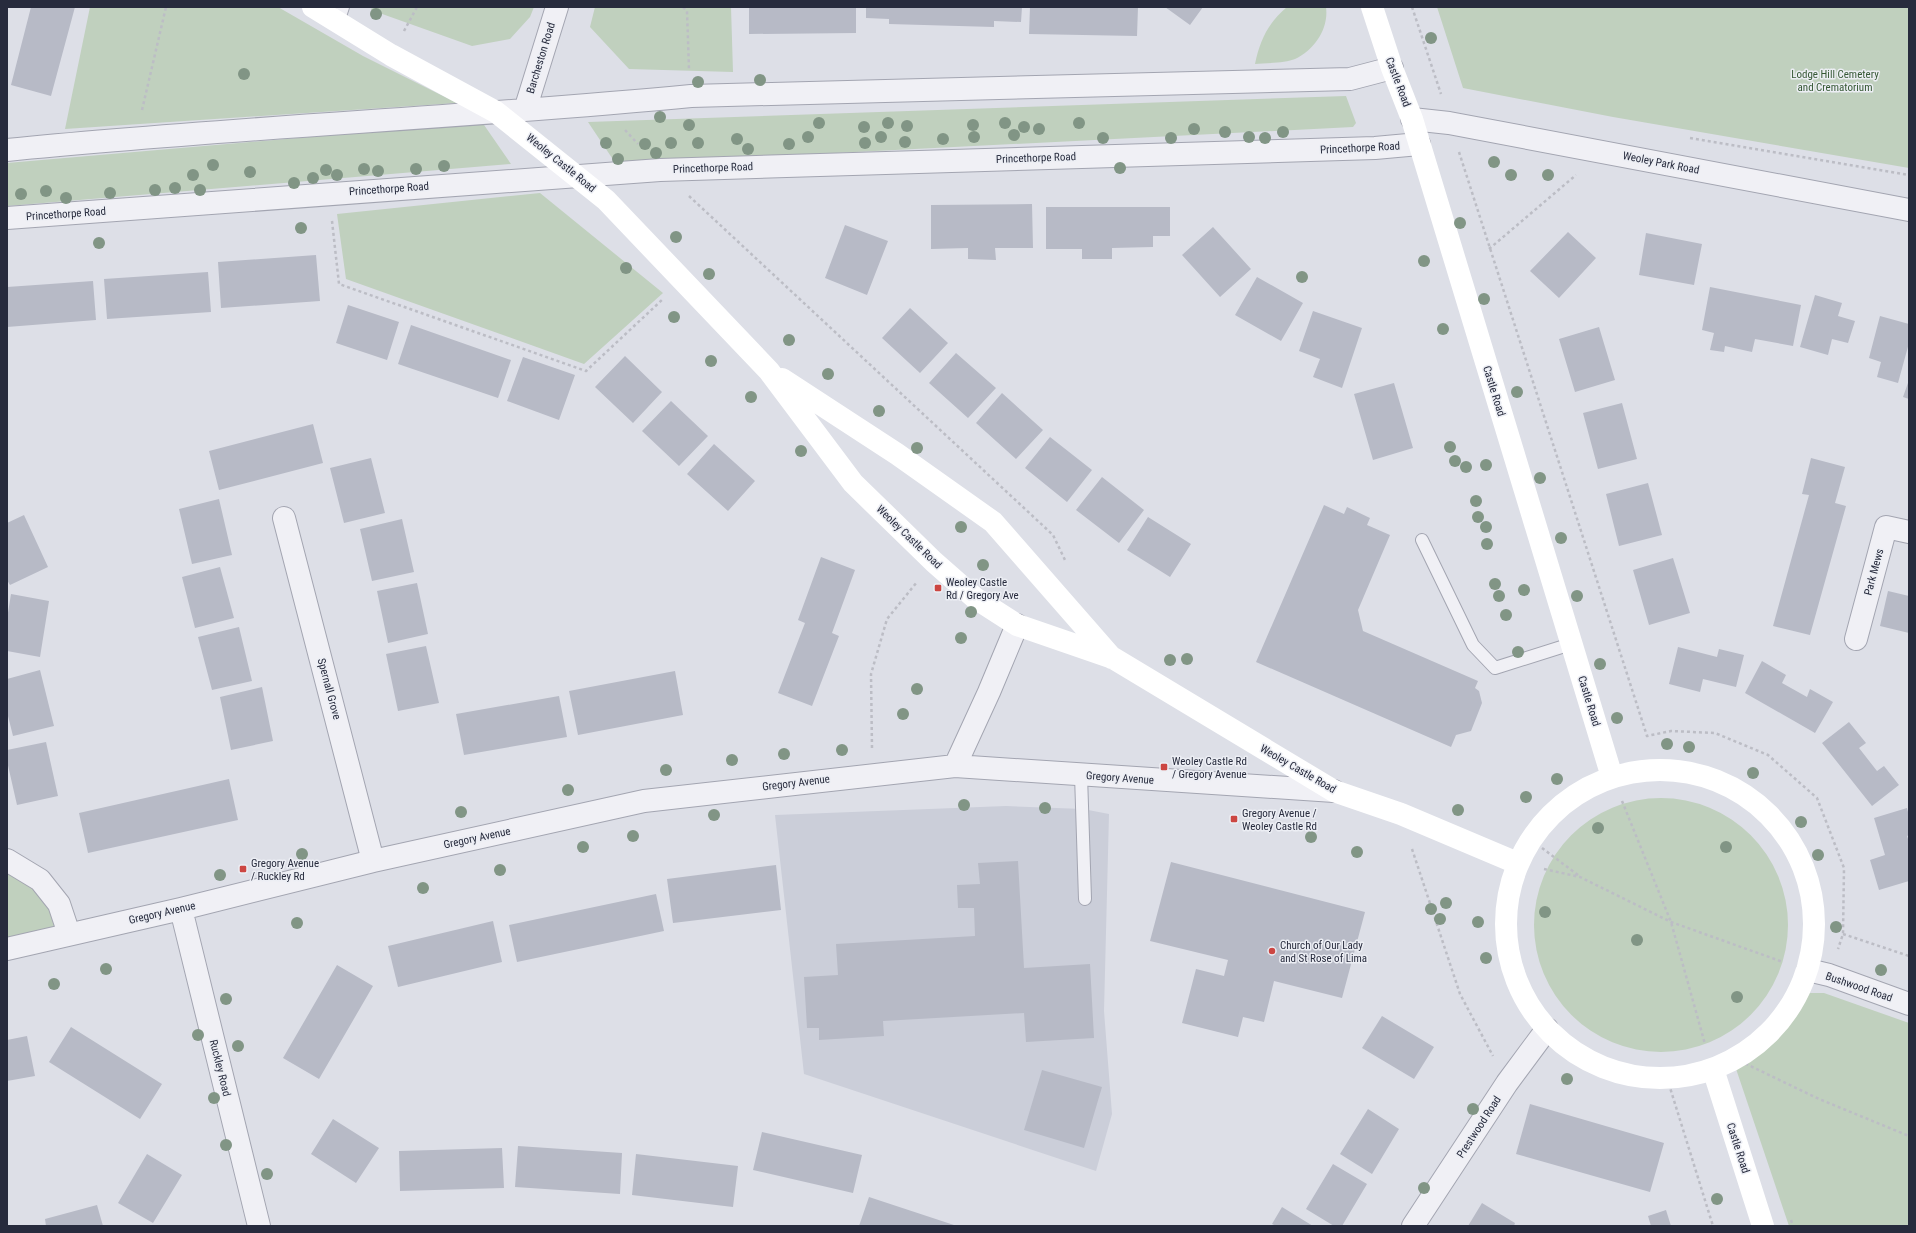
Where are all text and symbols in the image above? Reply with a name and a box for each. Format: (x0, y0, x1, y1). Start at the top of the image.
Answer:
street label: Barcheston Road (524, 21, 558, 95)
street label: Castle Road (1383, 55, 1413, 109)
park label: Lodge Hill Cemetery and Crematorium (1791, 68, 1879, 94)
street label: Weoley Castle Road (524, 131, 598, 195)
street label: Princethorpe Road (1320, 139, 1400, 157)
street label: Weoley Park Road (1622, 149, 1700, 177)
street label: Princethorpe Road (996, 150, 1076, 166)
street label: Princethorpe Road (673, 160, 753, 176)
street label: Princethorpe Road (349, 180, 429, 198)
street label: Princethorpe Road (26, 205, 106, 223)
street label: Castle Road (1480, 364, 1508, 418)
street label: Weoley Castle Road (874, 503, 944, 571)
street label: Park Mews (1862, 547, 1886, 597)
place label: Weoley Castle Rd / Gregory Ave (946, 576, 1019, 602)
marker: Weoley Castle Rd / Gregory Ave (933, 583, 943, 593)
street label: Spernall Grove (315, 657, 343, 721)
street label: Castle Road (1575, 674, 1603, 728)
street label: Weoley Castle Road (1258, 742, 1338, 796)
place label: Weoley Castle Rd / Gregory Avenue (1172, 755, 1247, 781)
marker: Weoley Castle Rd / Gregory Avenue (1159, 762, 1169, 772)
street label: Gregory Avenue (1086, 769, 1154, 787)
street label: Gregory Avenue (761, 772, 831, 794)
place label: Gregory Avenue / Weoley Castle Rd (1242, 807, 1317, 833)
marker: Gregory Avenue / Weoley Castle Rd (1229, 814, 1239, 824)
street label: Gregory Avenue (442, 825, 512, 851)
place label: Gregory Avenue / Ruckley Rd (251, 857, 319, 883)
marker: Gregory Avenue / Ruckley Rd (238, 864, 248, 874)
street label: Gregory Avenue (127, 899, 197, 927)
place label: Church of Our Lady and St Rose of Lima (1280, 939, 1367, 965)
marker: Church of Our Lady and St Rose of Lima (1267, 946, 1277, 956)
street label: Bushwood Road (1824, 969, 1894, 1005)
street label: Ruckley Road (207, 1038, 233, 1098)
street label: Prestwood Road (1454, 1094, 1504, 1160)
street label: Castle Road (1724, 1121, 1752, 1175)

